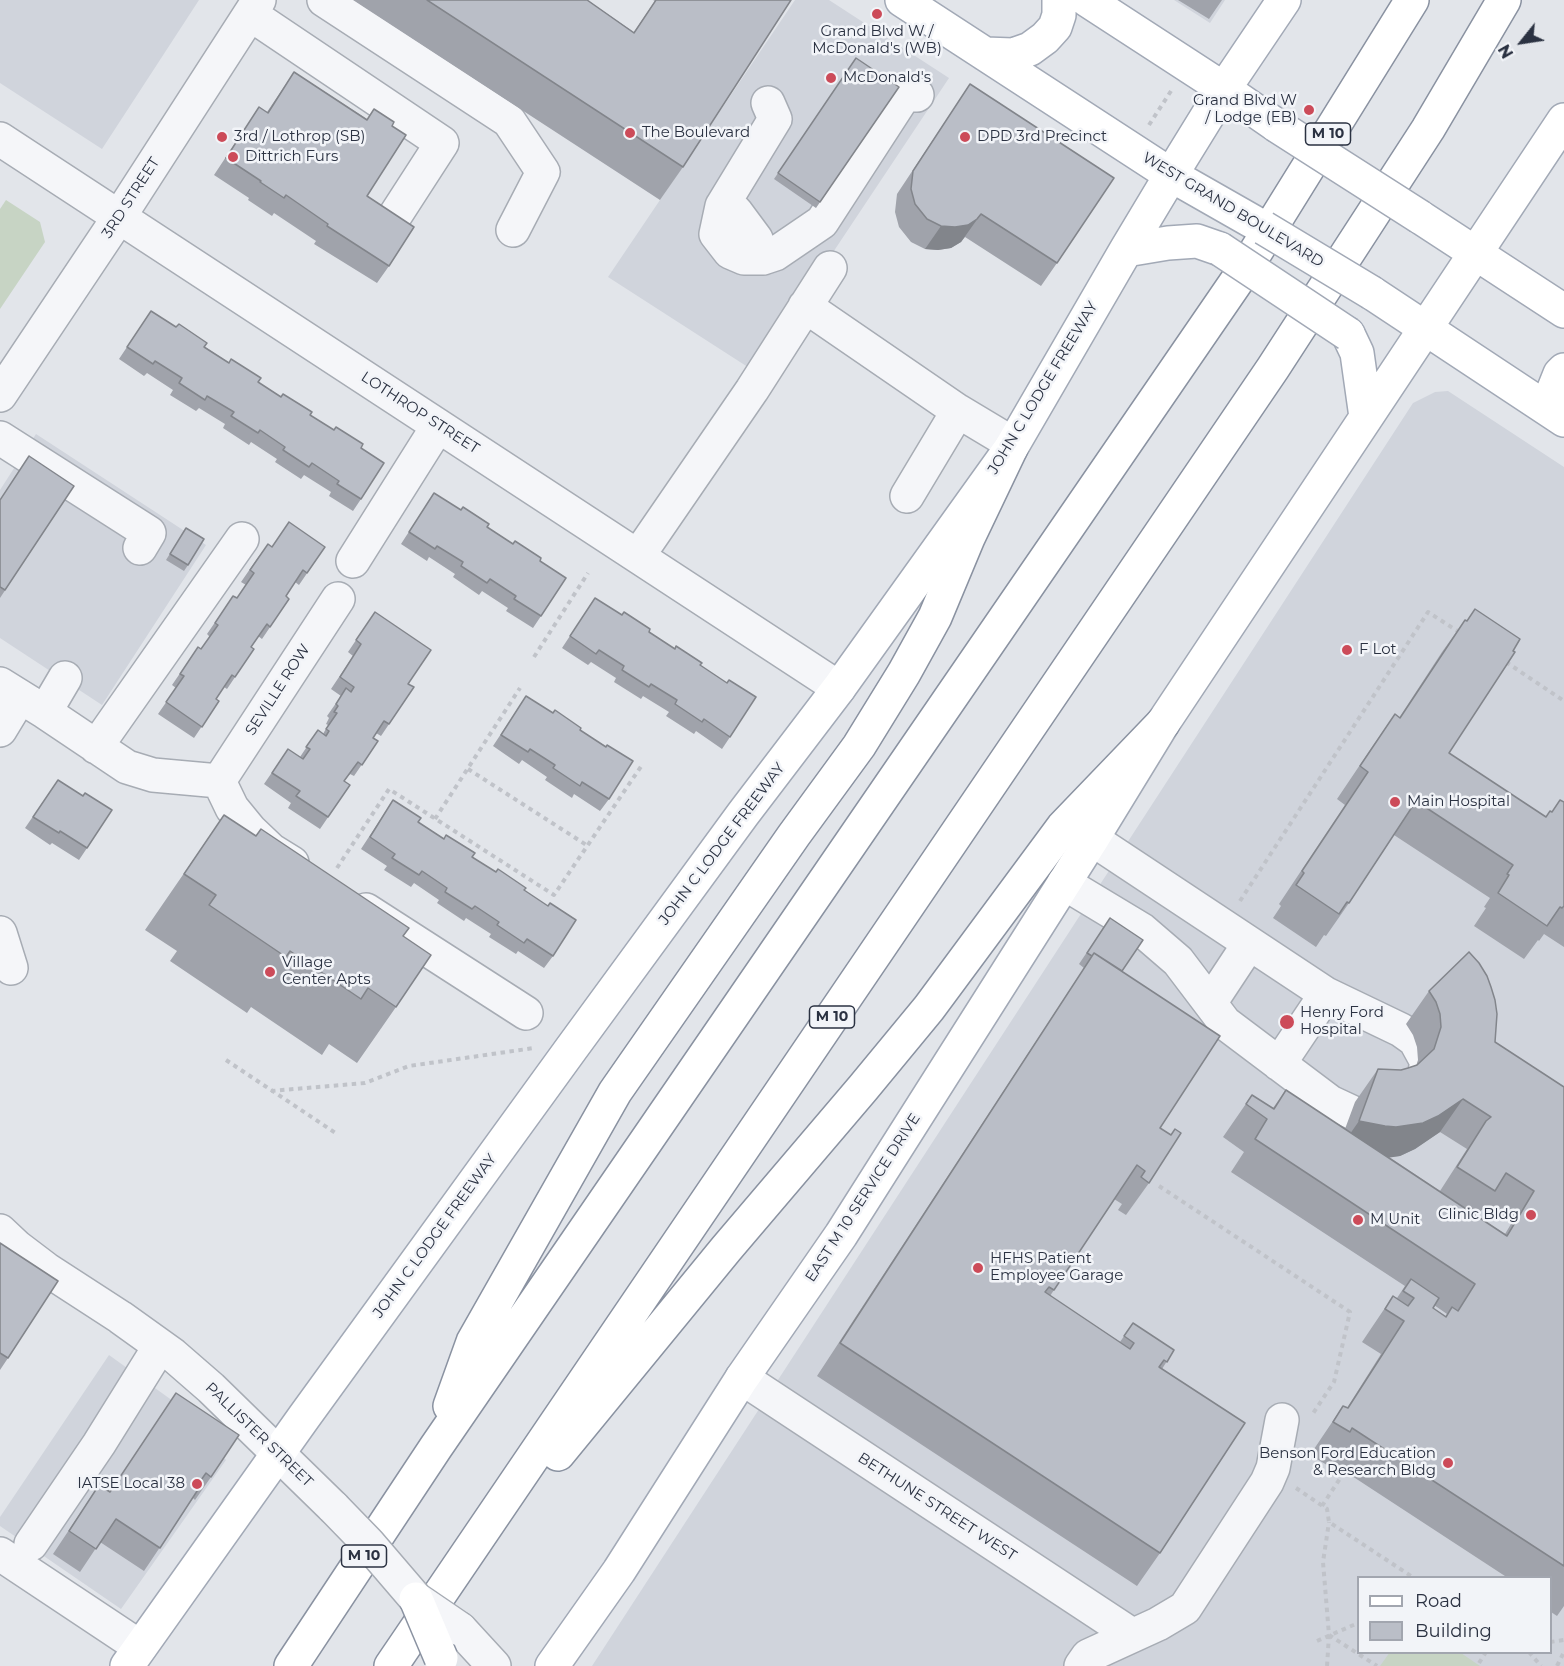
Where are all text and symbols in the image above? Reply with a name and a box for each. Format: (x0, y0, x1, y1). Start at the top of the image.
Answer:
marker: Grand Blvd W / McDonald's (WB) (870, 7, 884, 21)
north arrow (1492, 12, 1552, 72)
place label: Grand Blvd W / McDonald's (WB) (812, 23, 942, 58)
text: N (1495, 41, 1517, 62)
place label: McDonald's (843, 69, 931, 87)
marker: McDonald's (824, 71, 838, 85)
place label: Grand Blvd W / Lodge (EB) (1193, 92, 1297, 127)
marker: Grand Blvd W / Lodge (EB) (1302, 103, 1316, 117)
road number: M 10 (1306, 123, 1350, 145)
place label: The Boulevard (642, 124, 750, 142)
marker: The Boulevard (623, 126, 637, 140)
place label: 3rd / Lothrop (SB) (234, 128, 365, 146)
place label: DPD 3rd Precinct (977, 128, 1107, 146)
marker: 3rd / Lothrop (SB) (215, 130, 229, 144)
marker: DPD 3rd Precinct (958, 130, 972, 144)
place label: Dittrich Furs (245, 148, 338, 166)
street label: WEST GRAND BOULEVARD (1139, 149, 1327, 271)
marker: Dittrich Furs (226, 150, 240, 164)
street label: 3RD STREET (98, 154, 164, 242)
street label: JOHN C LODGE FREEWAY (984, 298, 1102, 478)
street label: LOTHROP STREET (358, 368, 482, 458)
street label: SEVILLE ROW (242, 641, 314, 739)
place label: F Lot (1359, 641, 1397, 659)
marker: F Lot (1340, 643, 1354, 657)
street label: JOHN C LODGE FREEWAY (655, 759, 789, 929)
place label: Main Hospital (1407, 793, 1510, 811)
marker: Main Hospital (1388, 795, 1402, 809)
place label: Village Center Apts (282, 954, 371, 989)
marker: Village Center Apts (263, 965, 277, 979)
place label: Henry Ford Hospital (1300, 1004, 1384, 1039)
road number: M 10 (810, 1006, 854, 1028)
marker: Henry Ford Hospital (1278, 1013, 1296, 1031)
street label: EAST M 10 SERVICE DRIVE (802, 1110, 924, 1286)
street label: JOHN C LODGE FREEWAY (369, 1151, 501, 1321)
place label: Clinic Bldg (1438, 1206, 1519, 1224)
marker: Clinic Bldg (1524, 1208, 1538, 1222)
place label: M Unit (1370, 1211, 1420, 1229)
marker: M Unit (1351, 1213, 1365, 1227)
place label: HFHS Patient Employee Garage (990, 1250, 1123, 1285)
marker: HFHS Patient Employee Garage (971, 1261, 985, 1275)
street label: PALLISTER STREET (201, 1379, 317, 1491)
place label: Benson Ford Education & Research Bldg (1259, 1445, 1436, 1480)
street label: BETHUNE STREET WEST (854, 1449, 1020, 1565)
marker: Benson Ford Education & Research Bldg (1441, 1456, 1455, 1470)
place label: IATSE Local 38 (77, 1475, 185, 1493)
marker: IATSE Local 38 (190, 1477, 204, 1491)
road number: M 10 (342, 1545, 386, 1567)
legend (1357, 1576, 1552, 1654)
text: Road (1415, 1590, 1462, 1612)
text: Building (1415, 1620, 1492, 1642)

